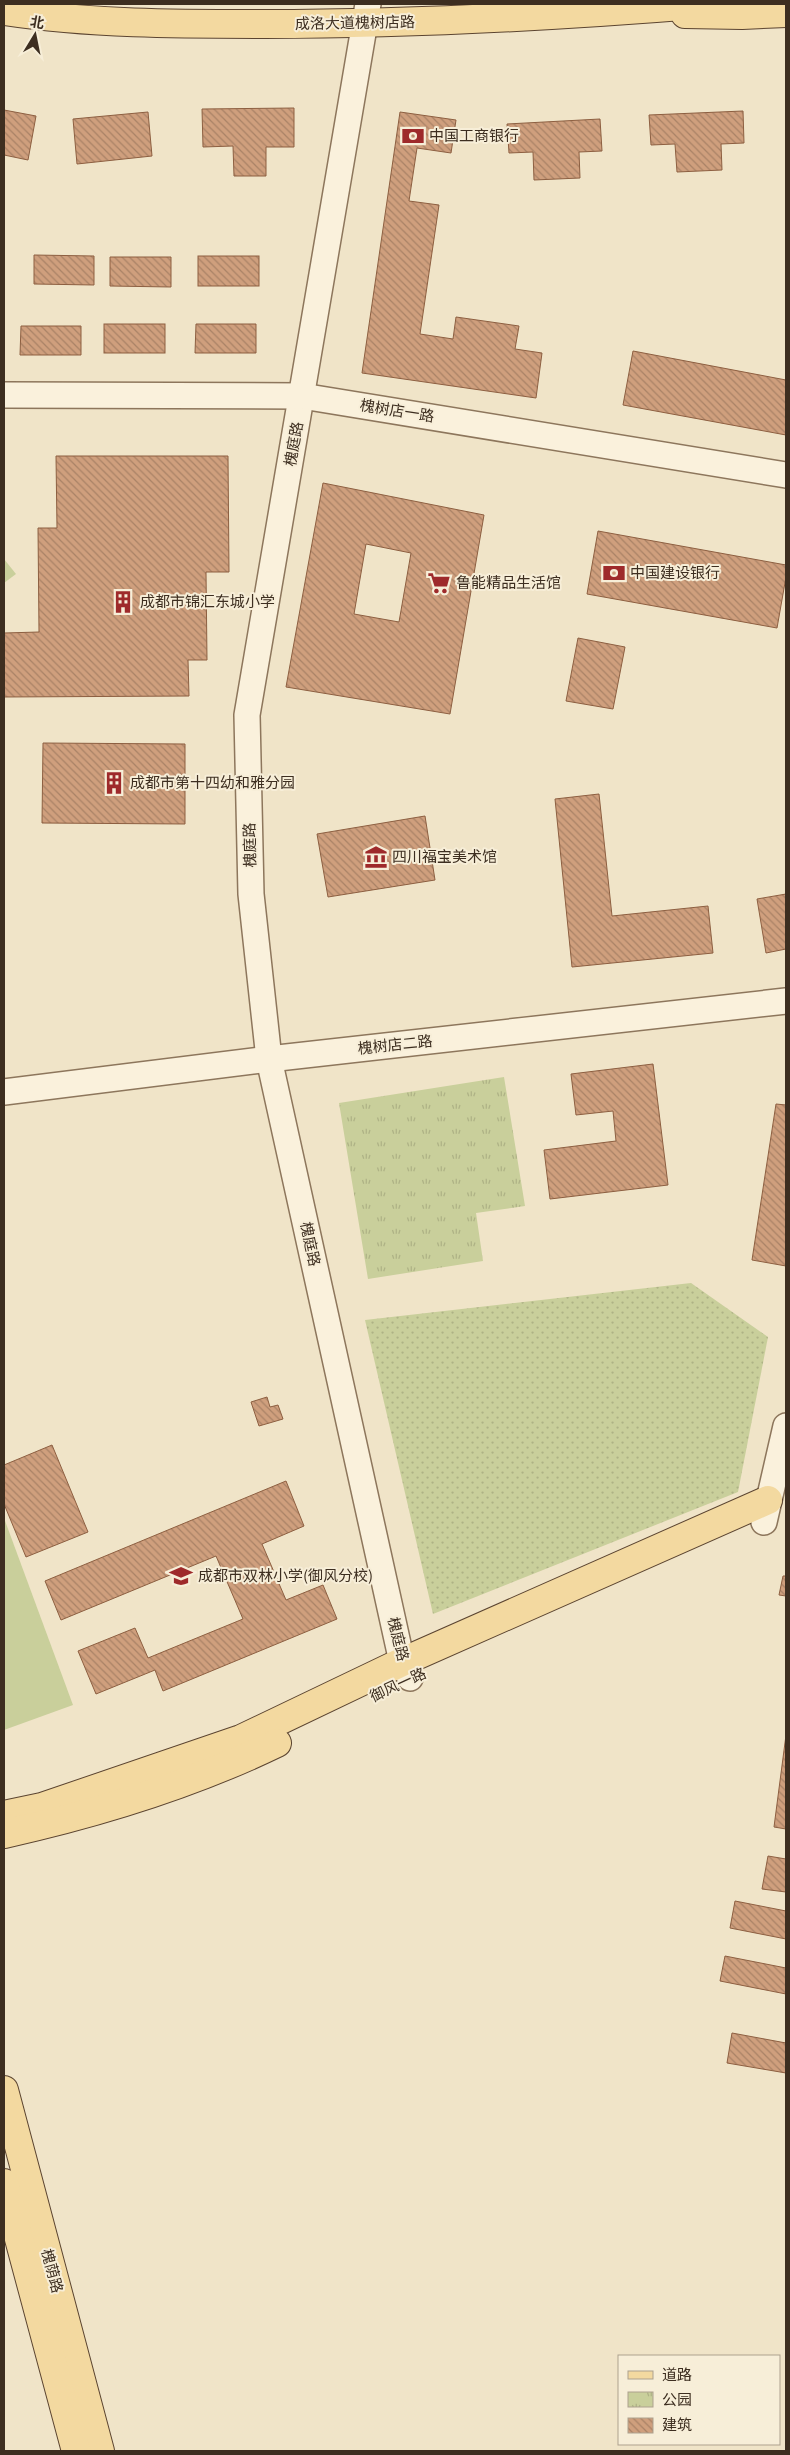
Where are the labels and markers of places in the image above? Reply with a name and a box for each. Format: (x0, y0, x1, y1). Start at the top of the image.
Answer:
bank icon: 中国工商银行 (400, 123, 426, 149)
place label: 中国工商银行 (429, 124, 519, 145)
bank icon: 中国建设银行 (601, 560, 627, 586)
place label: 中国建设银行 (630, 561, 720, 582)
supermarket icon: 鲁能精品生活馆 (426, 570, 452, 596)
place label: 鲁能精品生活馆 (456, 571, 561, 592)
building icon: 成都市锦汇东城小学 (110, 589, 136, 615)
place label: 成都市锦汇东城小学 (140, 590, 275, 611)
building icon: 成都市第十四幼和雅分园 (101, 770, 127, 796)
place label: 成都市第十四幼和雅分园 (130, 771, 295, 792)
museum icon: 四川福宝美术馆 (363, 844, 389, 870)
place label: 四川福宝美术馆 (392, 845, 497, 866)
school or university icon: 成都市双林小学(御风分校) (168, 1563, 194, 1589)
place label: 成都市双林小学(御风分校) (198, 1564, 373, 1585)

